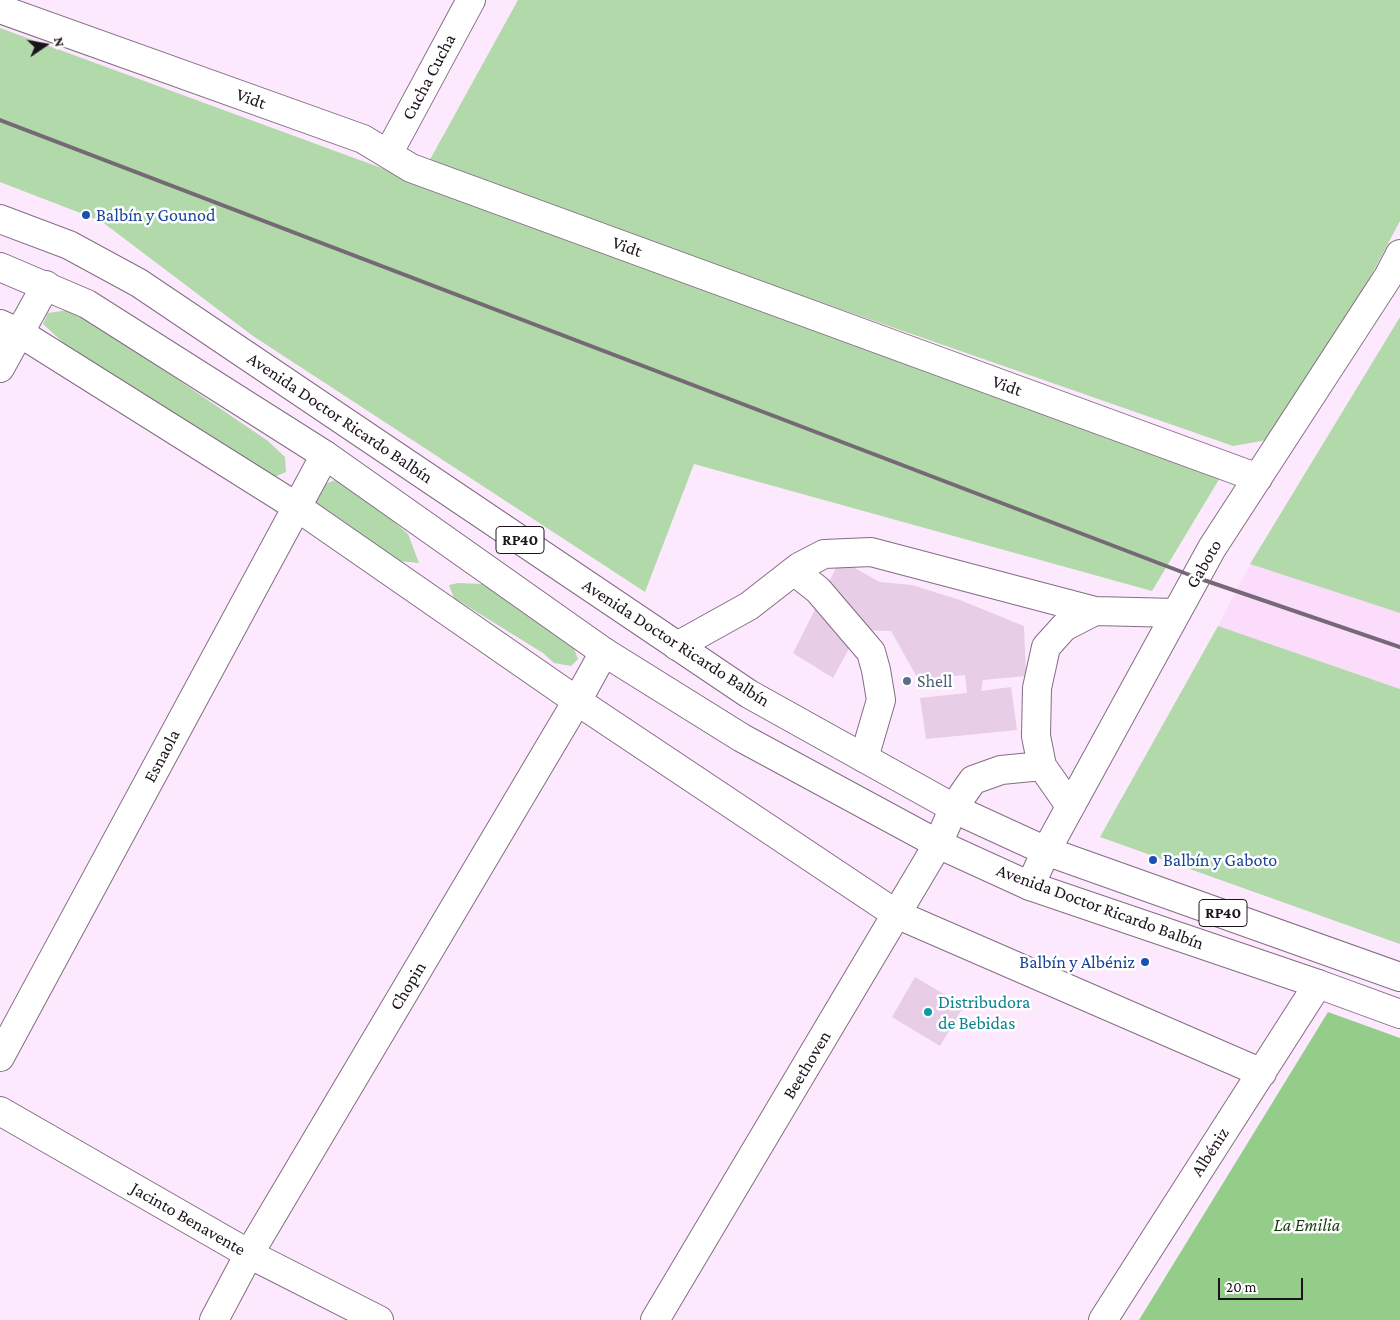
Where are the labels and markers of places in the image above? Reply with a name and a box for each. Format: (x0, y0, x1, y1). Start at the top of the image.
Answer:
place label: Balbín y Gounod (96, 204, 216, 226)
marker: Balbín y Gounod (80, 209, 92, 221)
place label: Shell (917, 670, 952, 692)
marker: Shell (901, 675, 913, 687)
place label: Balbín y Gaboto (1163, 849, 1277, 871)
marker: Balbín y Gaboto (1147, 854, 1159, 866)
place label: Balbín y Albéniz (1019, 951, 1135, 973)
marker: Balbín y Albéniz (1139, 956, 1151, 968)
place label: Distribudora de Bebidas (938, 991, 1030, 1034)
marker: Distribudora de Bebidas (922, 1006, 934, 1018)

